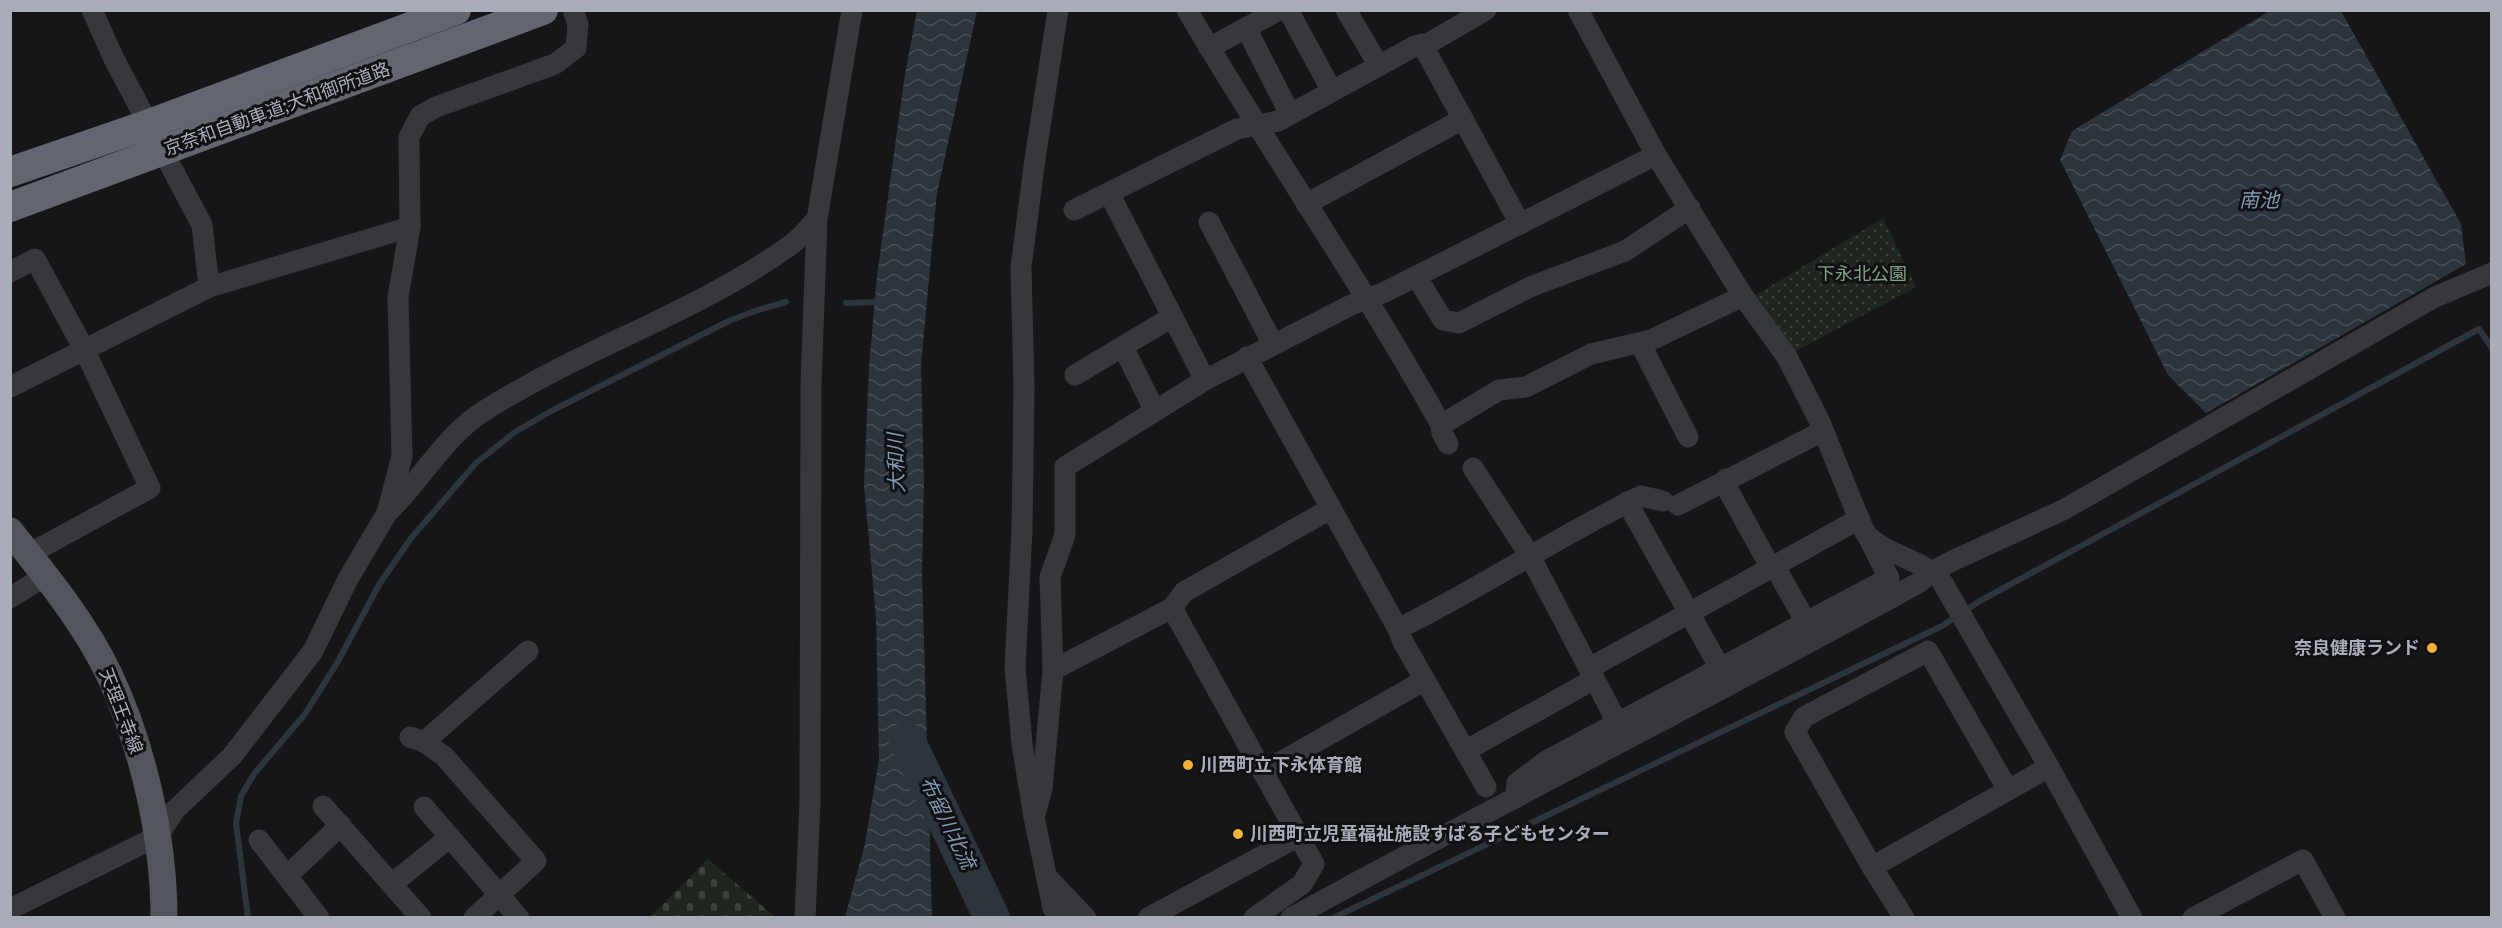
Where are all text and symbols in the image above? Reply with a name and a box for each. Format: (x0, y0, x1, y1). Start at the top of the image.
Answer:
street label: 京奈和自動車道;大和御所道路 (161, 58, 393, 160)
water label: 南池 (2239, 189, 2281, 213)
park label: 下永北公園 (1817, 263, 1907, 285)
water label: 大和川 (884, 431, 910, 493)
place label: 奈良健康ランド (2294, 637, 2420, 659)
marker: 奈良健康ランド (2425, 641, 2439, 655)
street label: 天理王寺線 (95, 665, 147, 757)
place label: 川西町立下永体育館 (1200, 754, 1362, 776)
marker: 川西町立下永体育館 (1181, 758, 1195, 772)
water label: 布留川北流 (914, 773, 981, 876)
place label: 川西町立児童福祉施設すばる子どもセンター (1250, 823, 1610, 845)
marker: 川西町立児童福祉施設すばる子どもセンター (1231, 827, 1245, 841)

